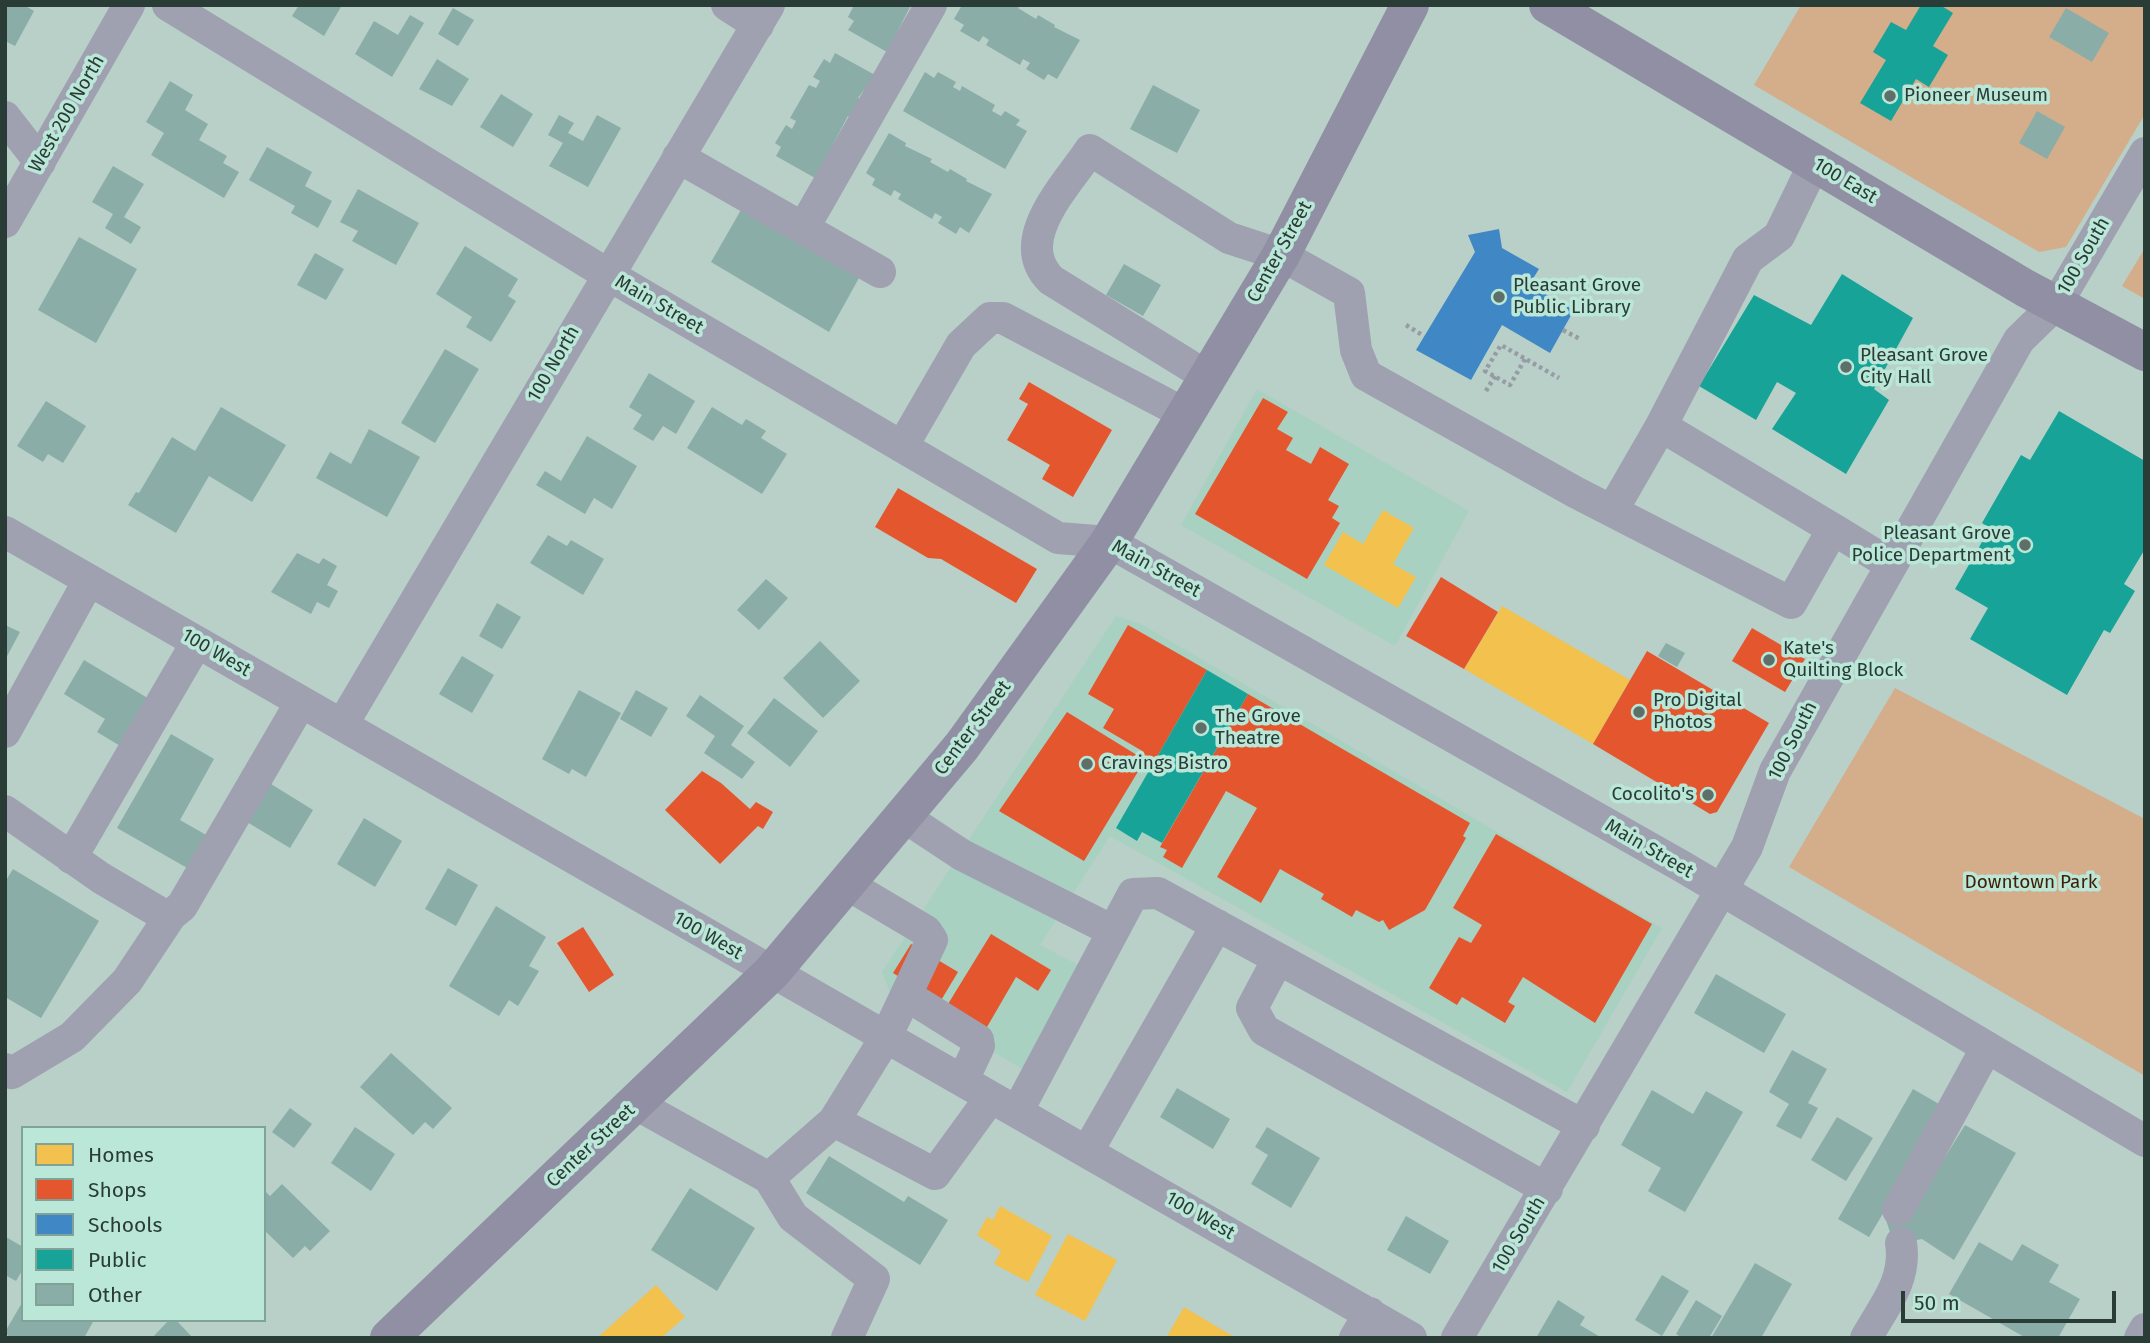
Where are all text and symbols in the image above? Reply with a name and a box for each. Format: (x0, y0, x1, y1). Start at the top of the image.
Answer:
street label: West 200 North (24, 51, 110, 177)
place label: Pioneer Museum (1904, 85, 2048, 107)
marker: Pioneer Museum (1882, 88, 1898, 104)
street label: 100 East (1809, 153, 1881, 209)
street label: Center Street (1243, 197, 1317, 307)
street label: 100 South (2053, 214, 2115, 298)
street label: Main Street (611, 271, 707, 339)
place label: Pleasant Grove Public Library (1513, 275, 1641, 319)
marker: Pleasant Grove Public Library (1491, 289, 1507, 305)
street label: 100 North (523, 322, 585, 406)
place label: Pleasant Grove City Hall (1860, 345, 1988, 389)
marker: Pleasant Grove City Hall (1838, 359, 1854, 375)
place label: Pleasant Grove Police Department (1852, 523, 2011, 567)
street label: Main Street (1108, 535, 1204, 603)
marker: Pleasant Grove Police Department (2017, 537, 2033, 553)
street label: 100 West (177, 624, 255, 682)
place label: Kate's Quilting Block (1783, 638, 1903, 682)
marker: Kate's Quilting Block (1761, 652, 1777, 668)
street label: Center Street (930, 676, 1016, 780)
place label: Pro Digital Photos (1653, 690, 1742, 734)
street label: 100 South (1764, 698, 1822, 784)
marker: Pro Digital Photos (1631, 704, 1647, 720)
place label: The Grove Theatre (1215, 706, 1301, 750)
marker: The Grove Theatre (1193, 720, 1209, 736)
place label: Cravings Bistro (1101, 753, 1228, 775)
marker: Cravings Bistro (1079, 756, 1095, 772)
place label: Cocolito's (1612, 784, 1694, 806)
marker: Cocolito's (1700, 787, 1716, 803)
street label: Main Street (1601, 815, 1697, 883)
park label: Downtown Park (1965, 872, 2097, 894)
street label: 100 West (669, 907, 747, 965)
street label: Center Street (542, 1099, 640, 1193)
legend (21, 1126, 266, 1322)
text: Homes (88, 1142, 154, 1168)
text: Shops (88, 1177, 146, 1203)
street label: 100 West (1161, 1187, 1239, 1245)
street label: 100 South (1487, 1193, 1551, 1277)
text: Schools (88, 1212, 162, 1238)
text: Public (88, 1247, 146, 1273)
scale bar (1905, 1276, 2120, 1320)
text: Other (88, 1282, 142, 1308)
text: 50 m (1914, 1290, 1960, 1316)

